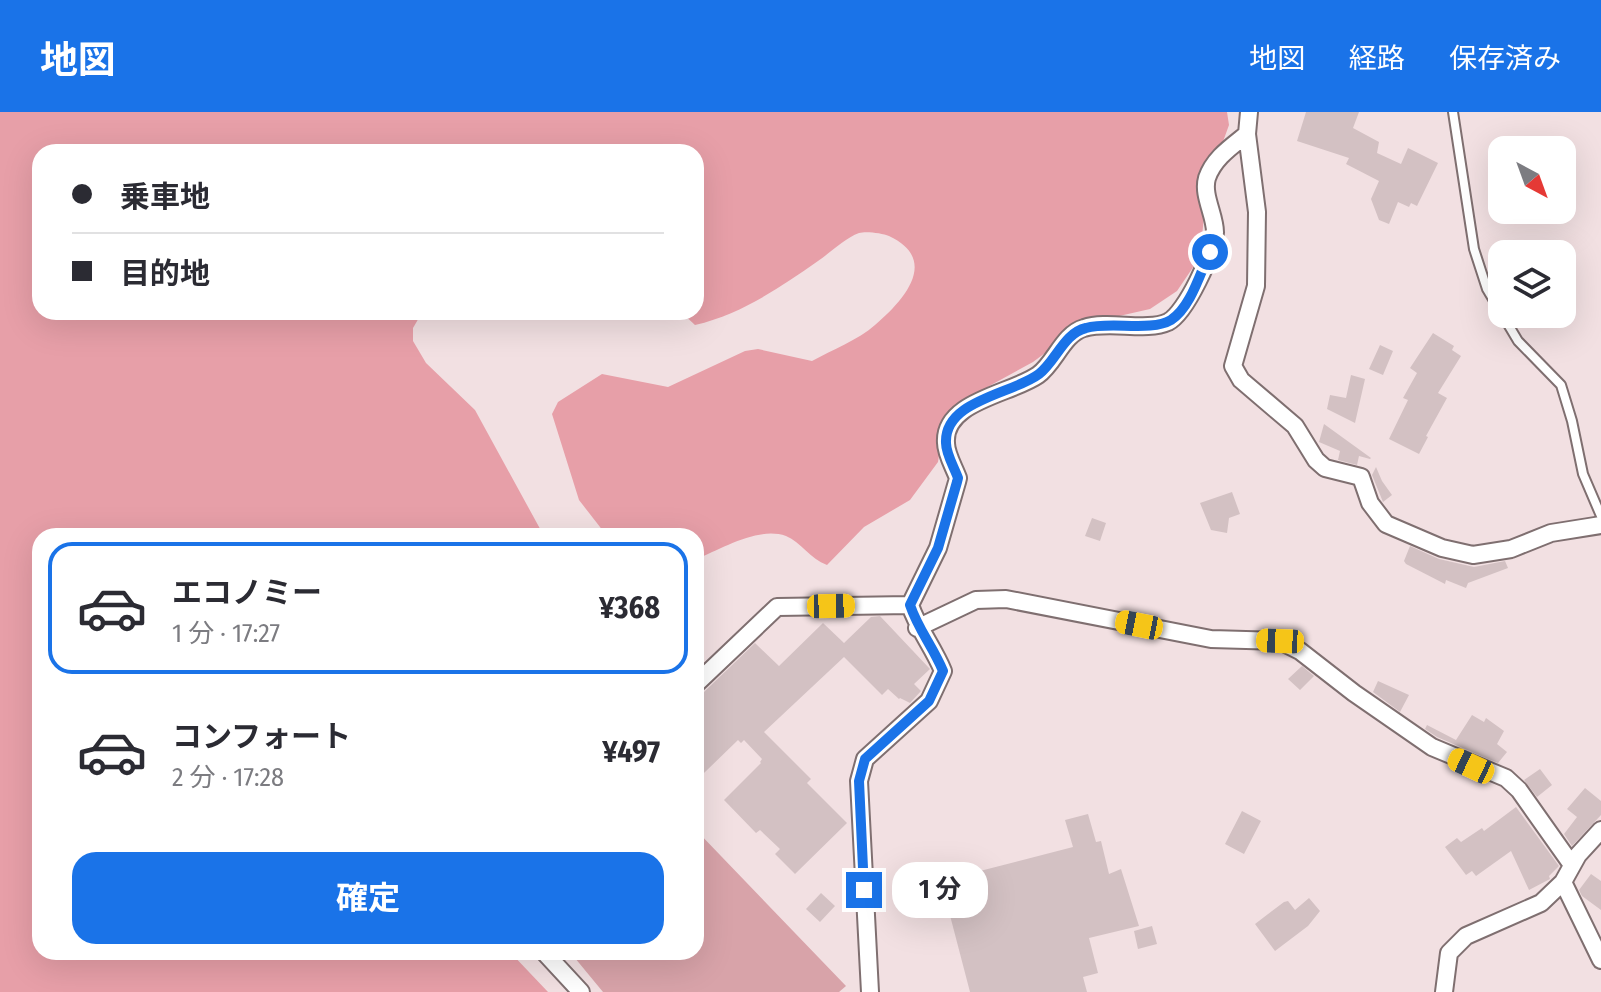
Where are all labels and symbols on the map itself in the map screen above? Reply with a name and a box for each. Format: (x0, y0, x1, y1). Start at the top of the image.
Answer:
north arrow (1488, 136, 1576, 224)
route start (1192, 234, 1228, 270)
car (807, 594, 855, 618)
car (1113, 609, 1165, 641)
car (1256, 628, 1304, 654)
car (1444, 745, 1498, 787)
callout: 1 分 (892, 862, 988, 918)
route end (846, 872, 882, 908)

